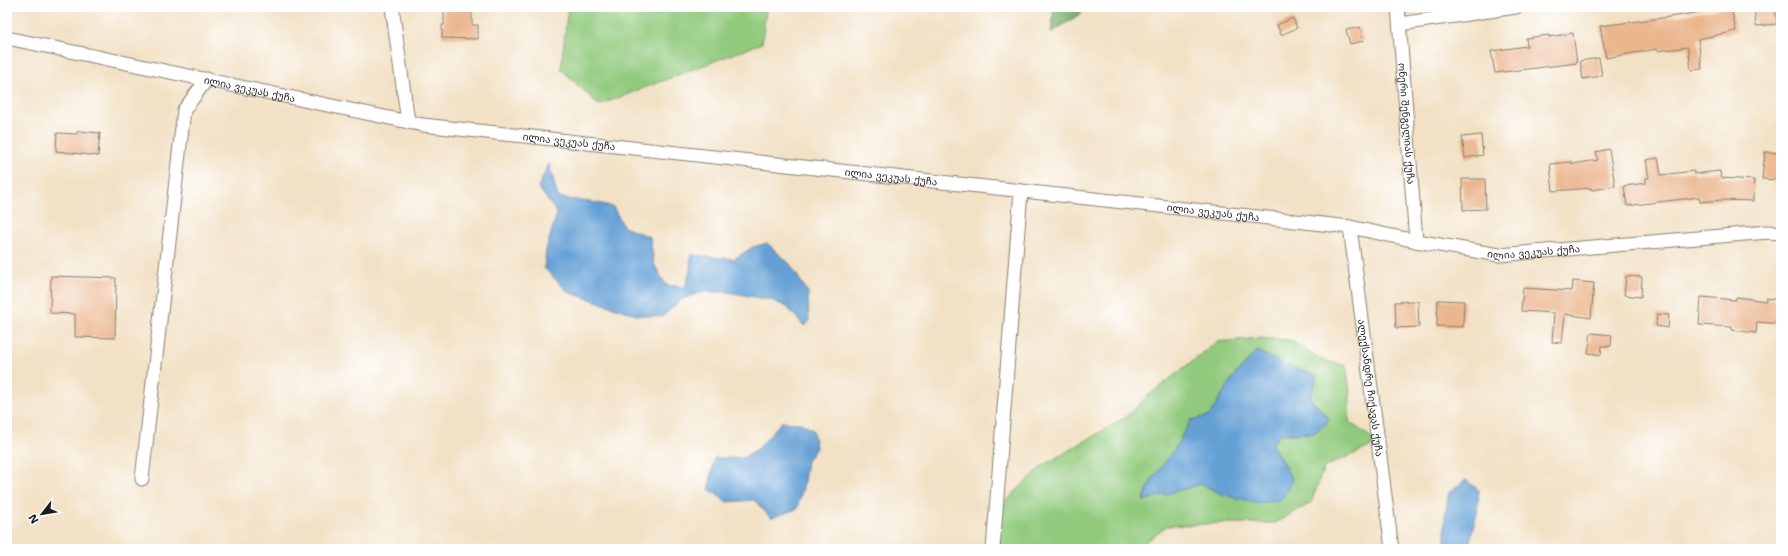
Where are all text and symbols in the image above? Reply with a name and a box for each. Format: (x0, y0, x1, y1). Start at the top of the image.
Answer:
street label: ონერი შენგელიას ქუჩა (1395, 63, 1418, 185)
street label: ილია ვეკუას ქუჩა (203, 73, 296, 105)
street label: ილია ვეკუას ქუჩა (522, 130, 616, 153)
street label: ილია ვეკუას ქუჩა (844, 165, 938, 189)
street label: ილია ვეკუას ქუჩა (1166, 201, 1260, 224)
street label: ილია ვეკუას ქუჩა (1486, 242, 1581, 263)
street label: ალექსანდრე ჩიქავას ქუჩა (1355, 318, 1386, 457)
north arrow (22, 494, 62, 534)
text: N (25, 511, 43, 526)

